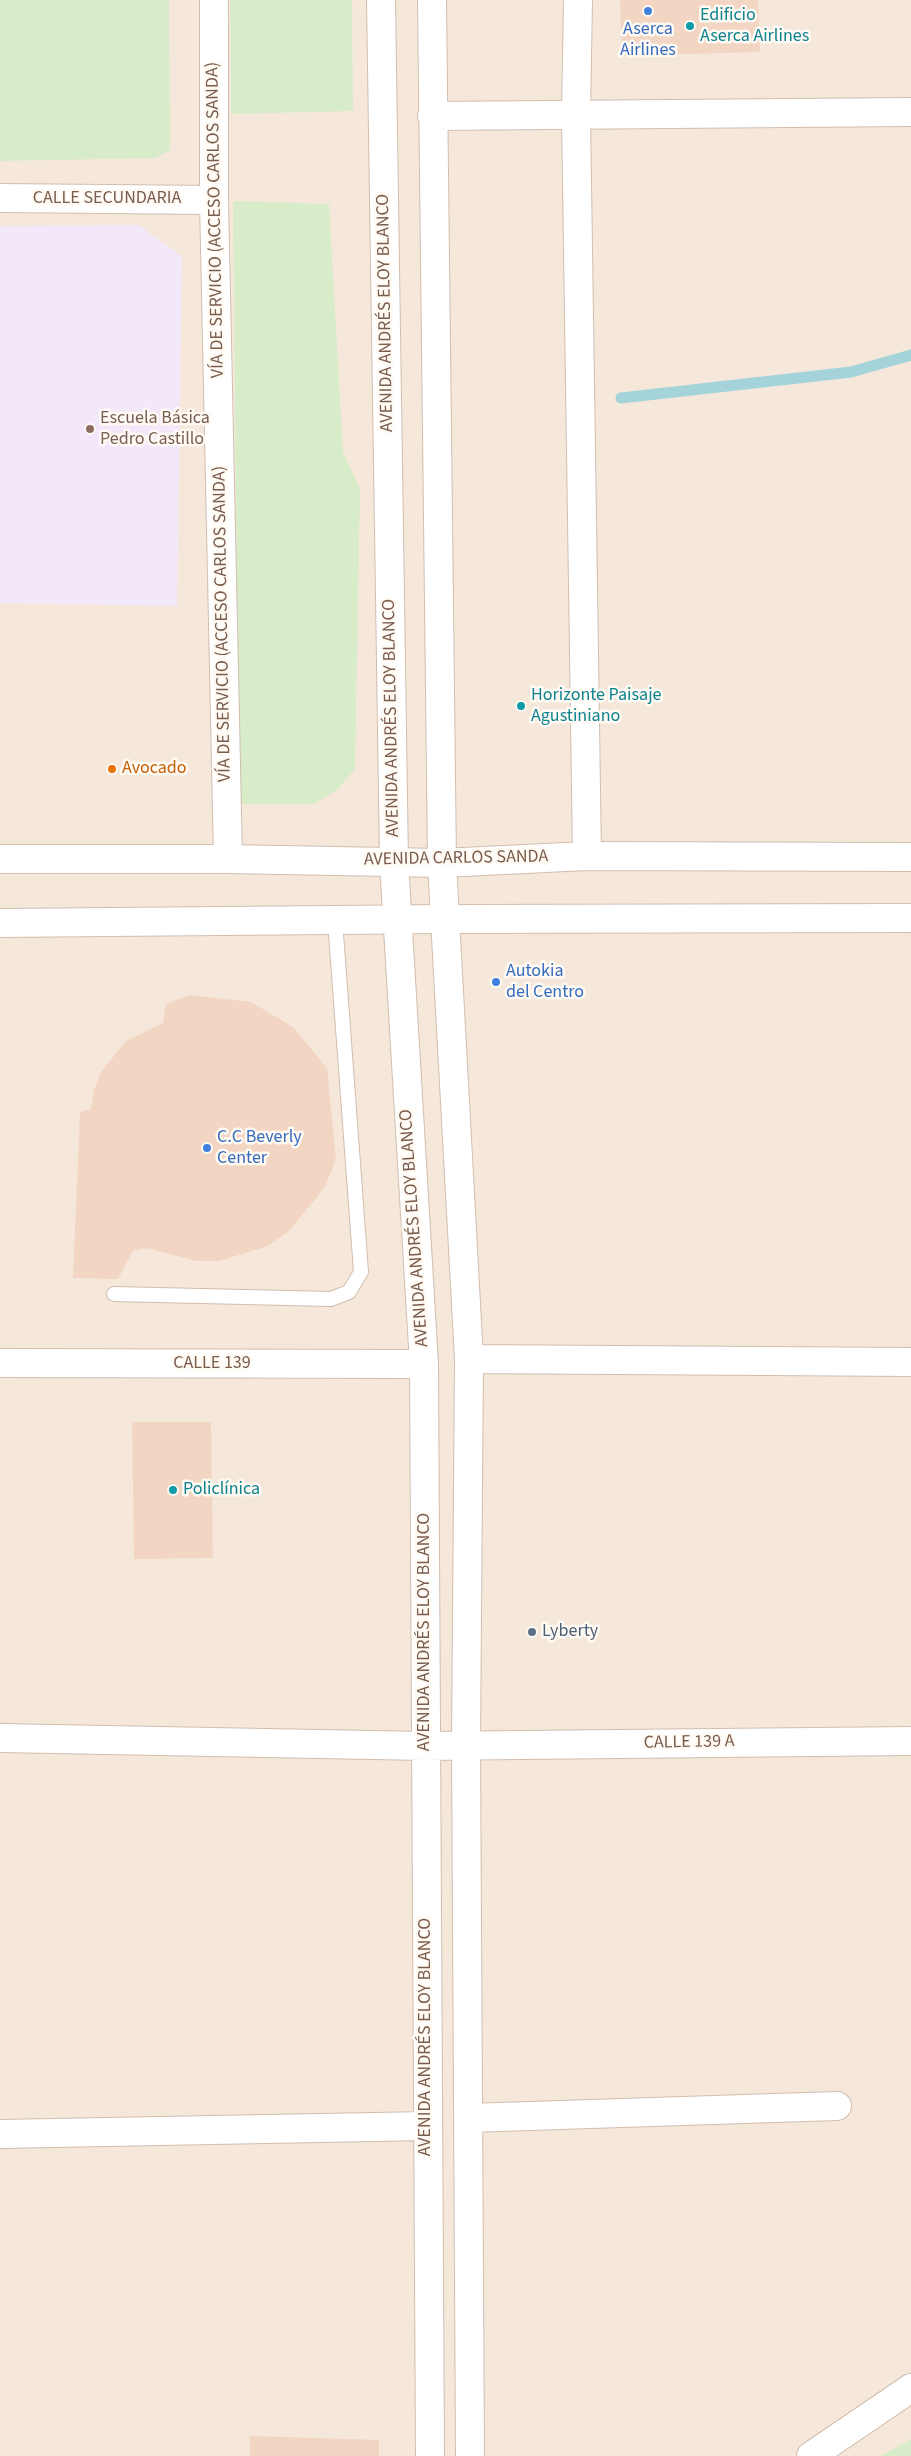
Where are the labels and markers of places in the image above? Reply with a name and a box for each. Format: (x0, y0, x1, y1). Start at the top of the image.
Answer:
marker: Aserca Airlines (642, 5, 654, 17)
place label: Edificio Aserca Airlines (700, 5, 809, 48)
place label: Aserca Airlines (620, 19, 676, 62)
marker: Edificio Aserca Airlines (684, 20, 696, 32)
place label: Escuela Básica Pedro Castillo (100, 408, 210, 450)
marker: Escuela Básica Pedro Castillo (84, 423, 96, 435)
place label: Horizonte Paisaje Agustiniano (531, 685, 662, 728)
marker: Horizonte Paisaje Agustiniano (515, 700, 527, 712)
place label: Avocado (122, 758, 187, 780)
marker: Avocado (106, 763, 118, 775)
place label: Autokia del Centro (506, 961, 584, 1004)
marker: Autokia del Centro (490, 976, 502, 988)
place label: C.C Beverly Center (217, 1127, 302, 1170)
marker: C.C Beverly Center (201, 1142, 213, 1154)
place label: Policlínica (183, 1479, 260, 1501)
marker: Policlínica (167, 1484, 179, 1496)
place label: Lyberty (542, 1621, 598, 1643)
marker: Lyberty (526, 1626, 538, 1638)

